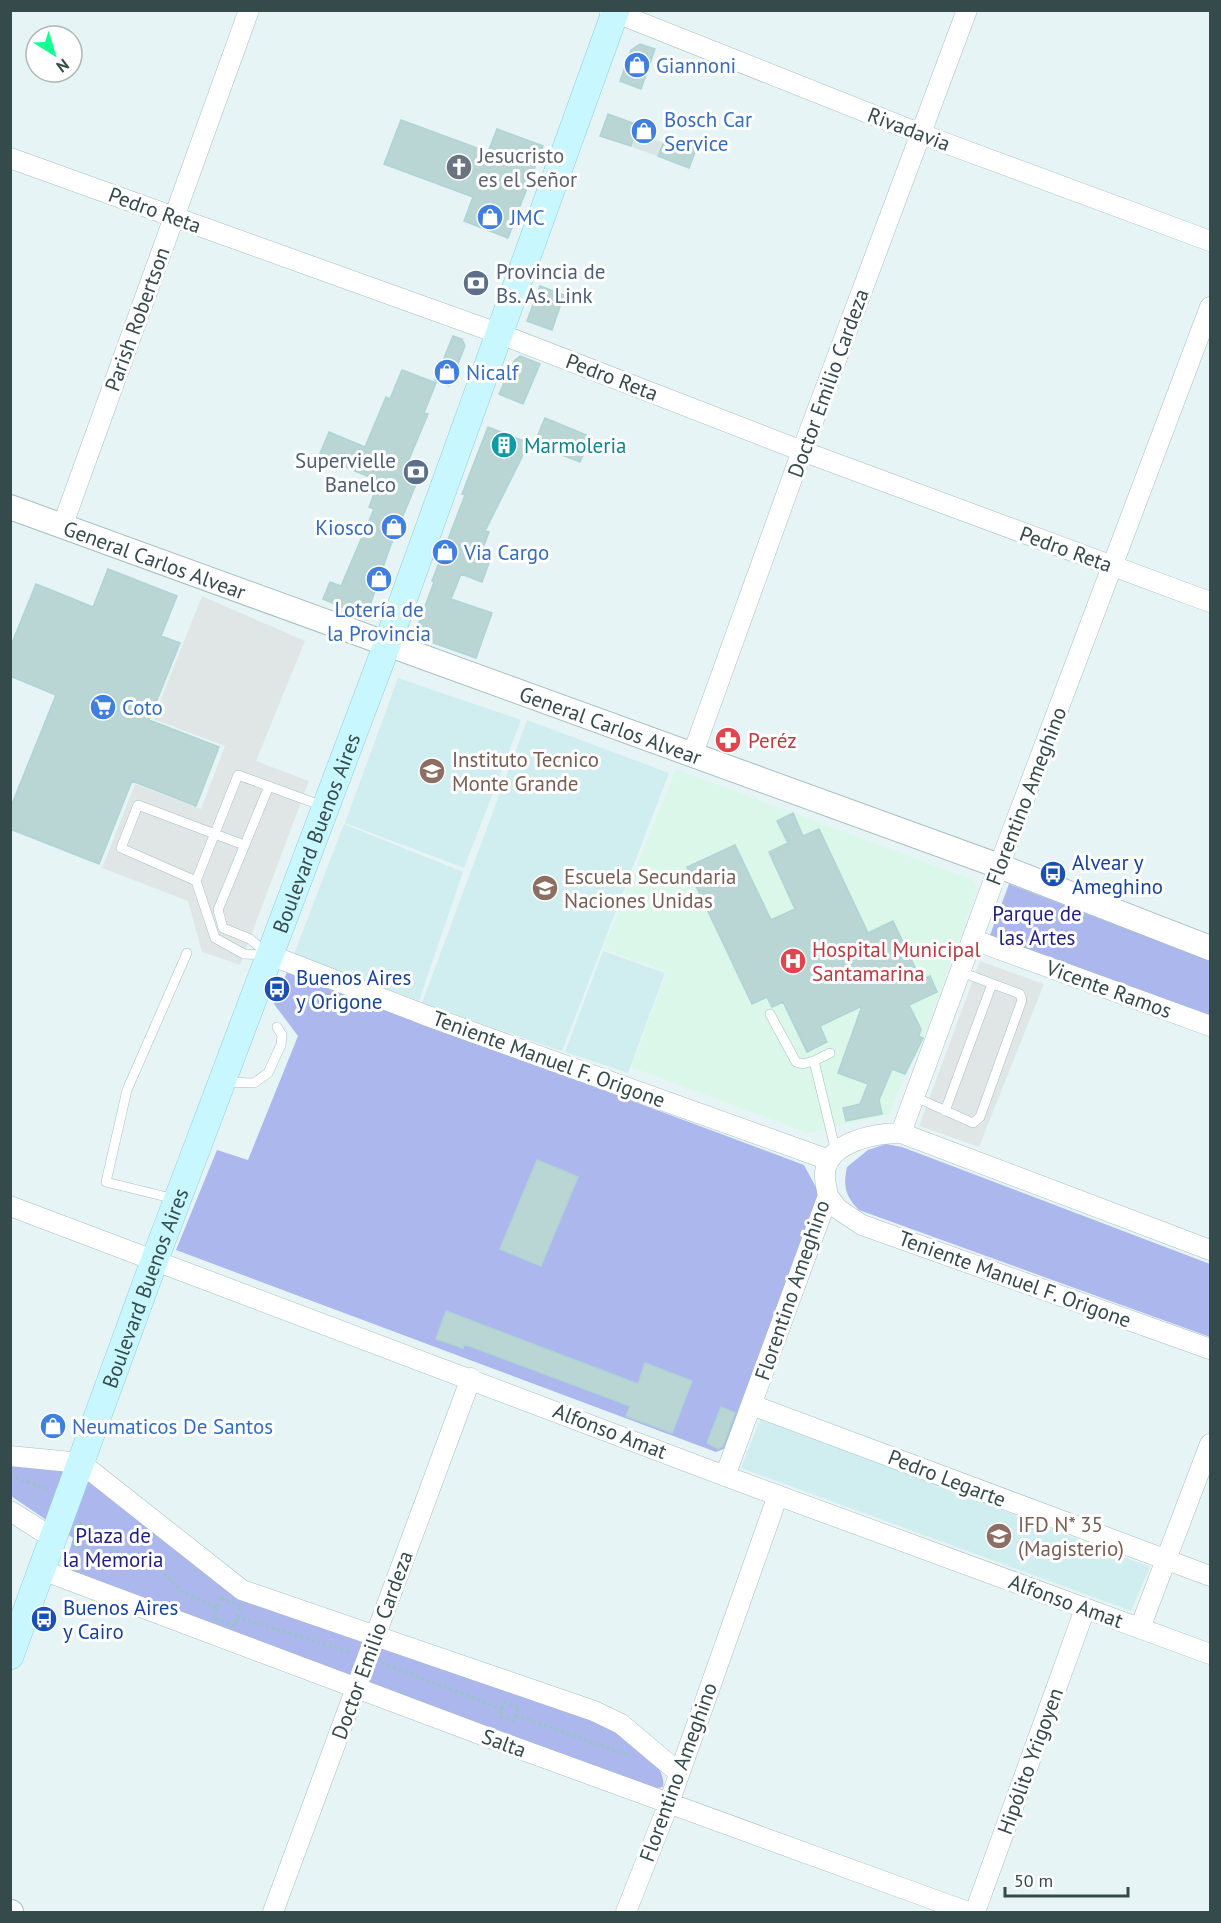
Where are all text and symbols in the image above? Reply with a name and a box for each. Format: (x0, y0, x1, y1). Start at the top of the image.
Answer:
north arrow (24, 24, 84, 84)
shop icon: Giannoni (622, 50, 652, 80)
place label: Giannoni (656, 52, 736, 79)
text: N (53, 55, 73, 77)
street label: Rivadavia (864, 101, 954, 157)
place label: Bosch Car Service (664, 106, 752, 157)
shop icon: Bosch Car Service (629, 116, 659, 146)
place label: Jesucristo es el Señor (477, 142, 577, 193)
church icon: Jesucristo es el Señor (444, 152, 474, 182)
street label: Pedro Reta (105, 181, 205, 239)
shop icon: JMC (475, 202, 505, 232)
place label: JMC (509, 204, 545, 231)
street label: Parish Robertson (98, 243, 176, 395)
place label: Provincia de Bs. As. Link (496, 258, 605, 309)
bank icon: Provincia de Bs. As. Link (461, 268, 491, 298)
street label: Doctor Emilio Cardeza (781, 285, 875, 481)
street label: Pedro Reta (562, 347, 662, 407)
shop icon: Nicalf (432, 357, 462, 387)
place label: Nicalf (466, 359, 520, 386)
building icon: Marmoleria (489, 430, 519, 460)
place label: Marmoleria (524, 432, 626, 459)
place label: Supervielle Banelco (295, 447, 396, 498)
bank icon: Supervielle Banelco (401, 457, 431, 487)
shop icon: Kiosco (379, 512, 409, 542)
street label: General Carlos Alvear (60, 514, 250, 605)
place label: Kiosco (315, 514, 374, 541)
street label: Pedro Reta (1016, 520, 1116, 578)
shop icon: Via Cargo (430, 537, 460, 567)
place label: Via Cargo (463, 539, 549, 566)
shop icon: Lotería de la Provincia (364, 564, 394, 594)
place label: Lotería de la Provincia (327, 596, 431, 647)
street label: General Carlos Alvear (516, 680, 705, 770)
supermarket icon: Coto (88, 692, 118, 722)
place label: Coto (122, 694, 163, 721)
street label: Florentino Ameghino (980, 703, 1072, 889)
pharmacy icon: Peréz (713, 725, 743, 755)
place label: Peréz (748, 727, 797, 754)
street label: Boulevard Buenos Aires (266, 729, 366, 937)
place label: Instituto Tecnico Monte Grande (452, 746, 599, 797)
school or university icon: Instituto Tecnico Monte Grande (417, 756, 447, 786)
place label: Alvear y Ameghino (1072, 849, 1163, 900)
bus stop icon: Alvear y Ameghino (1038, 859, 1068, 889)
place label: Escuela Secundaria Naciones Unidas (564, 863, 736, 914)
school or university icon: Escuela Secundaria Naciones Unidas (530, 873, 560, 903)
park label: Parque de las Artes (992, 900, 1082, 951)
place label: Hospital Municipal Santamarina (812, 936, 981, 987)
hospital icon: Hospital Municipal Santamarina (778, 946, 808, 976)
street label: Vicente Ramos (1042, 953, 1176, 1024)
place label: Buenos Aires y Origone (296, 964, 411, 1015)
bus stop icon: Buenos Aires y Origone (262, 974, 292, 1004)
street label: Teniente Manuel F. Origone (429, 1004, 669, 1114)
street label: Boulevard Buenos Aires (96, 1184, 194, 1392)
street label: Florentino Ameghino (748, 1196, 836, 1384)
street label: Teniente Manuel F. Origone (895, 1224, 1135, 1334)
street label: Alfonso Amat (549, 1397, 671, 1465)
shop icon: Neumaticos De Santos (38, 1411, 68, 1441)
place label: Neumaticos De Santos (72, 1413, 273, 1440)
street label: Pedro Legarte (884, 1443, 1010, 1513)
place label: IFD N* 35 (Magisterio) (1018, 1511, 1124, 1562)
school or university icon: IFD N* 35 (Magisterio) (984, 1521, 1014, 1551)
park label: Plaza de la Memoria (63, 1522, 163, 1573)
street label: Doctor Emilio Cardeza (325, 1547, 419, 1743)
street label: Alfonso Amat (1005, 1568, 1127, 1634)
place label: Buenos Aires y Cairo (63, 1594, 178, 1645)
bus stop icon: Buenos Aires y Cairo (29, 1604, 59, 1634)
street label: Florentino Ameghino (633, 1679, 723, 1865)
street label: Hipólito Yrigoyen (991, 1684, 1069, 1838)
street label: Salta (478, 1723, 530, 1763)
scale bar (1005, 1860, 1128, 1898)
text: 50 m (1014, 1869, 1053, 1892)

